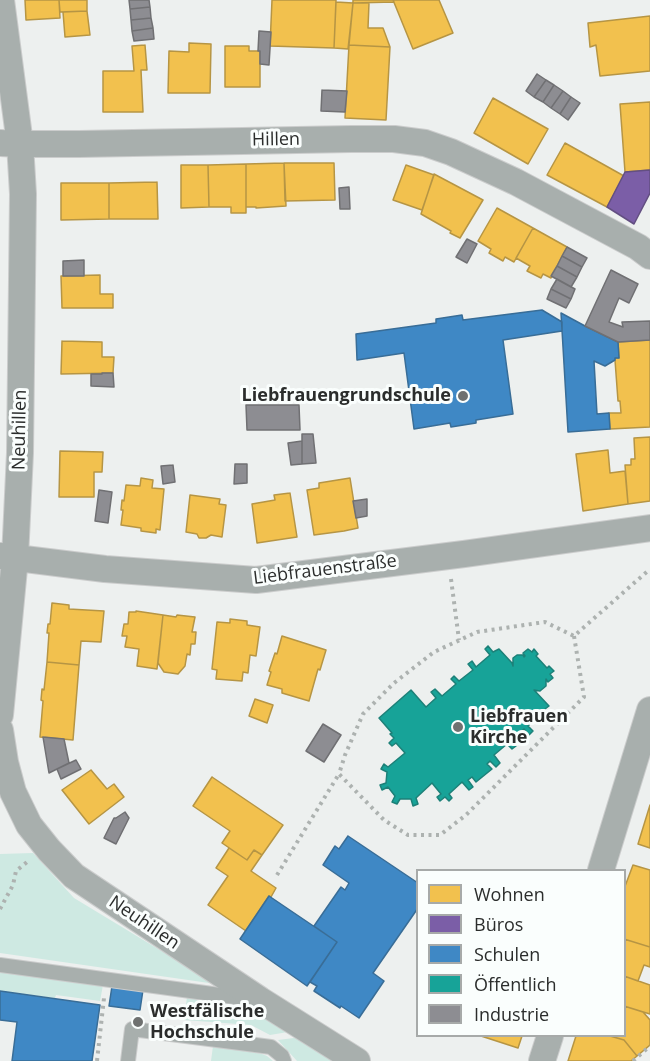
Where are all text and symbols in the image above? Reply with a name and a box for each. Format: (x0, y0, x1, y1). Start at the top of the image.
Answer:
street label: Hillen (252, 129, 300, 151)
place label: Liebfrauengrundschule (242, 385, 451, 407)
marker: Liebfrauengrundschule (456, 389, 470, 403)
street label: Neuhillen (8, 390, 32, 470)
street label: Liebfrauenstraße (252, 550, 398, 590)
place label: Liebfrauen Kirche (470, 706, 568, 748)
marker: Liebfrauen Kirche (451, 720, 465, 734)
legend (416, 869, 626, 1037)
text: Wohnen (474, 882, 545, 906)
street label: Neuhillen (105, 892, 183, 954)
text: Büros (474, 912, 523, 936)
text: Schulen (474, 942, 540, 966)
text: Öffentlich (474, 972, 556, 996)
place label: Westfälische Hochschule (150, 1001, 264, 1044)
text: Industrie (474, 1002, 549, 1026)
marker: Westfälische Hochschule (131, 1015, 145, 1029)

